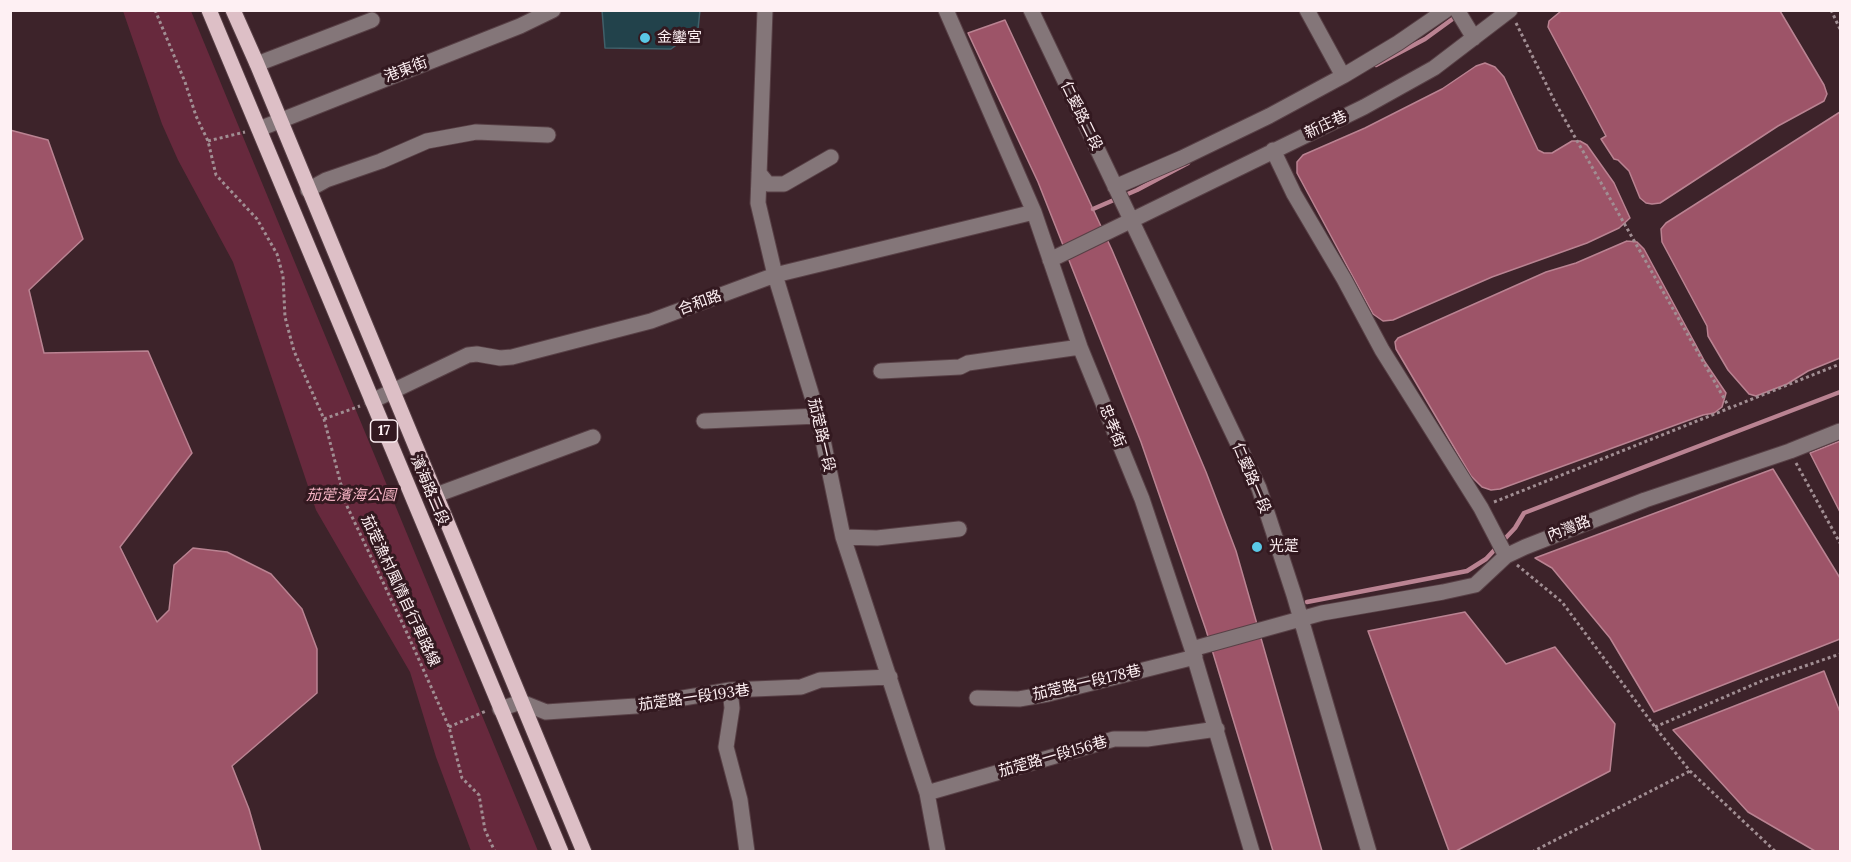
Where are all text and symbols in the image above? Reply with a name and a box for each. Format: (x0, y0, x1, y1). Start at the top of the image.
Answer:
place label: 金鑾宮 (657, 29, 702, 47)
marker: 金鑾宮 (638, 31, 652, 45)
street label: 港東街 (382, 54, 430, 86)
street label: 仁愛路二段 (1056, 78, 1106, 154)
street label: 新庄巷 (1302, 107, 1350, 143)
street label: 合和路 (676, 287, 724, 319)
street label: 茄萣路一段 (804, 396, 838, 474)
street label: 忠孝街 (1095, 402, 1129, 450)
road number: 17 (370, 420, 398, 442)
street label: 仁愛路一段 (1228, 440, 1274, 516)
street label: 濱海路二段 (406, 452, 452, 528)
park label: 茄萣濱海公園 (306, 487, 396, 505)
street label: 茄萣漁村風情自行車路線 (357, 512, 443, 670)
street label: 內灣路 (1545, 513, 1593, 545)
place label: 光萣 (1269, 538, 1299, 556)
marker: 光萣 (1250, 540, 1264, 554)
street label: 茄萣路一段178巷 (1031, 662, 1143, 704)
street label: 茄萣路一段193巷 (637, 681, 751, 715)
street label: 茄萣路一段156巷 (997, 733, 1109, 781)

